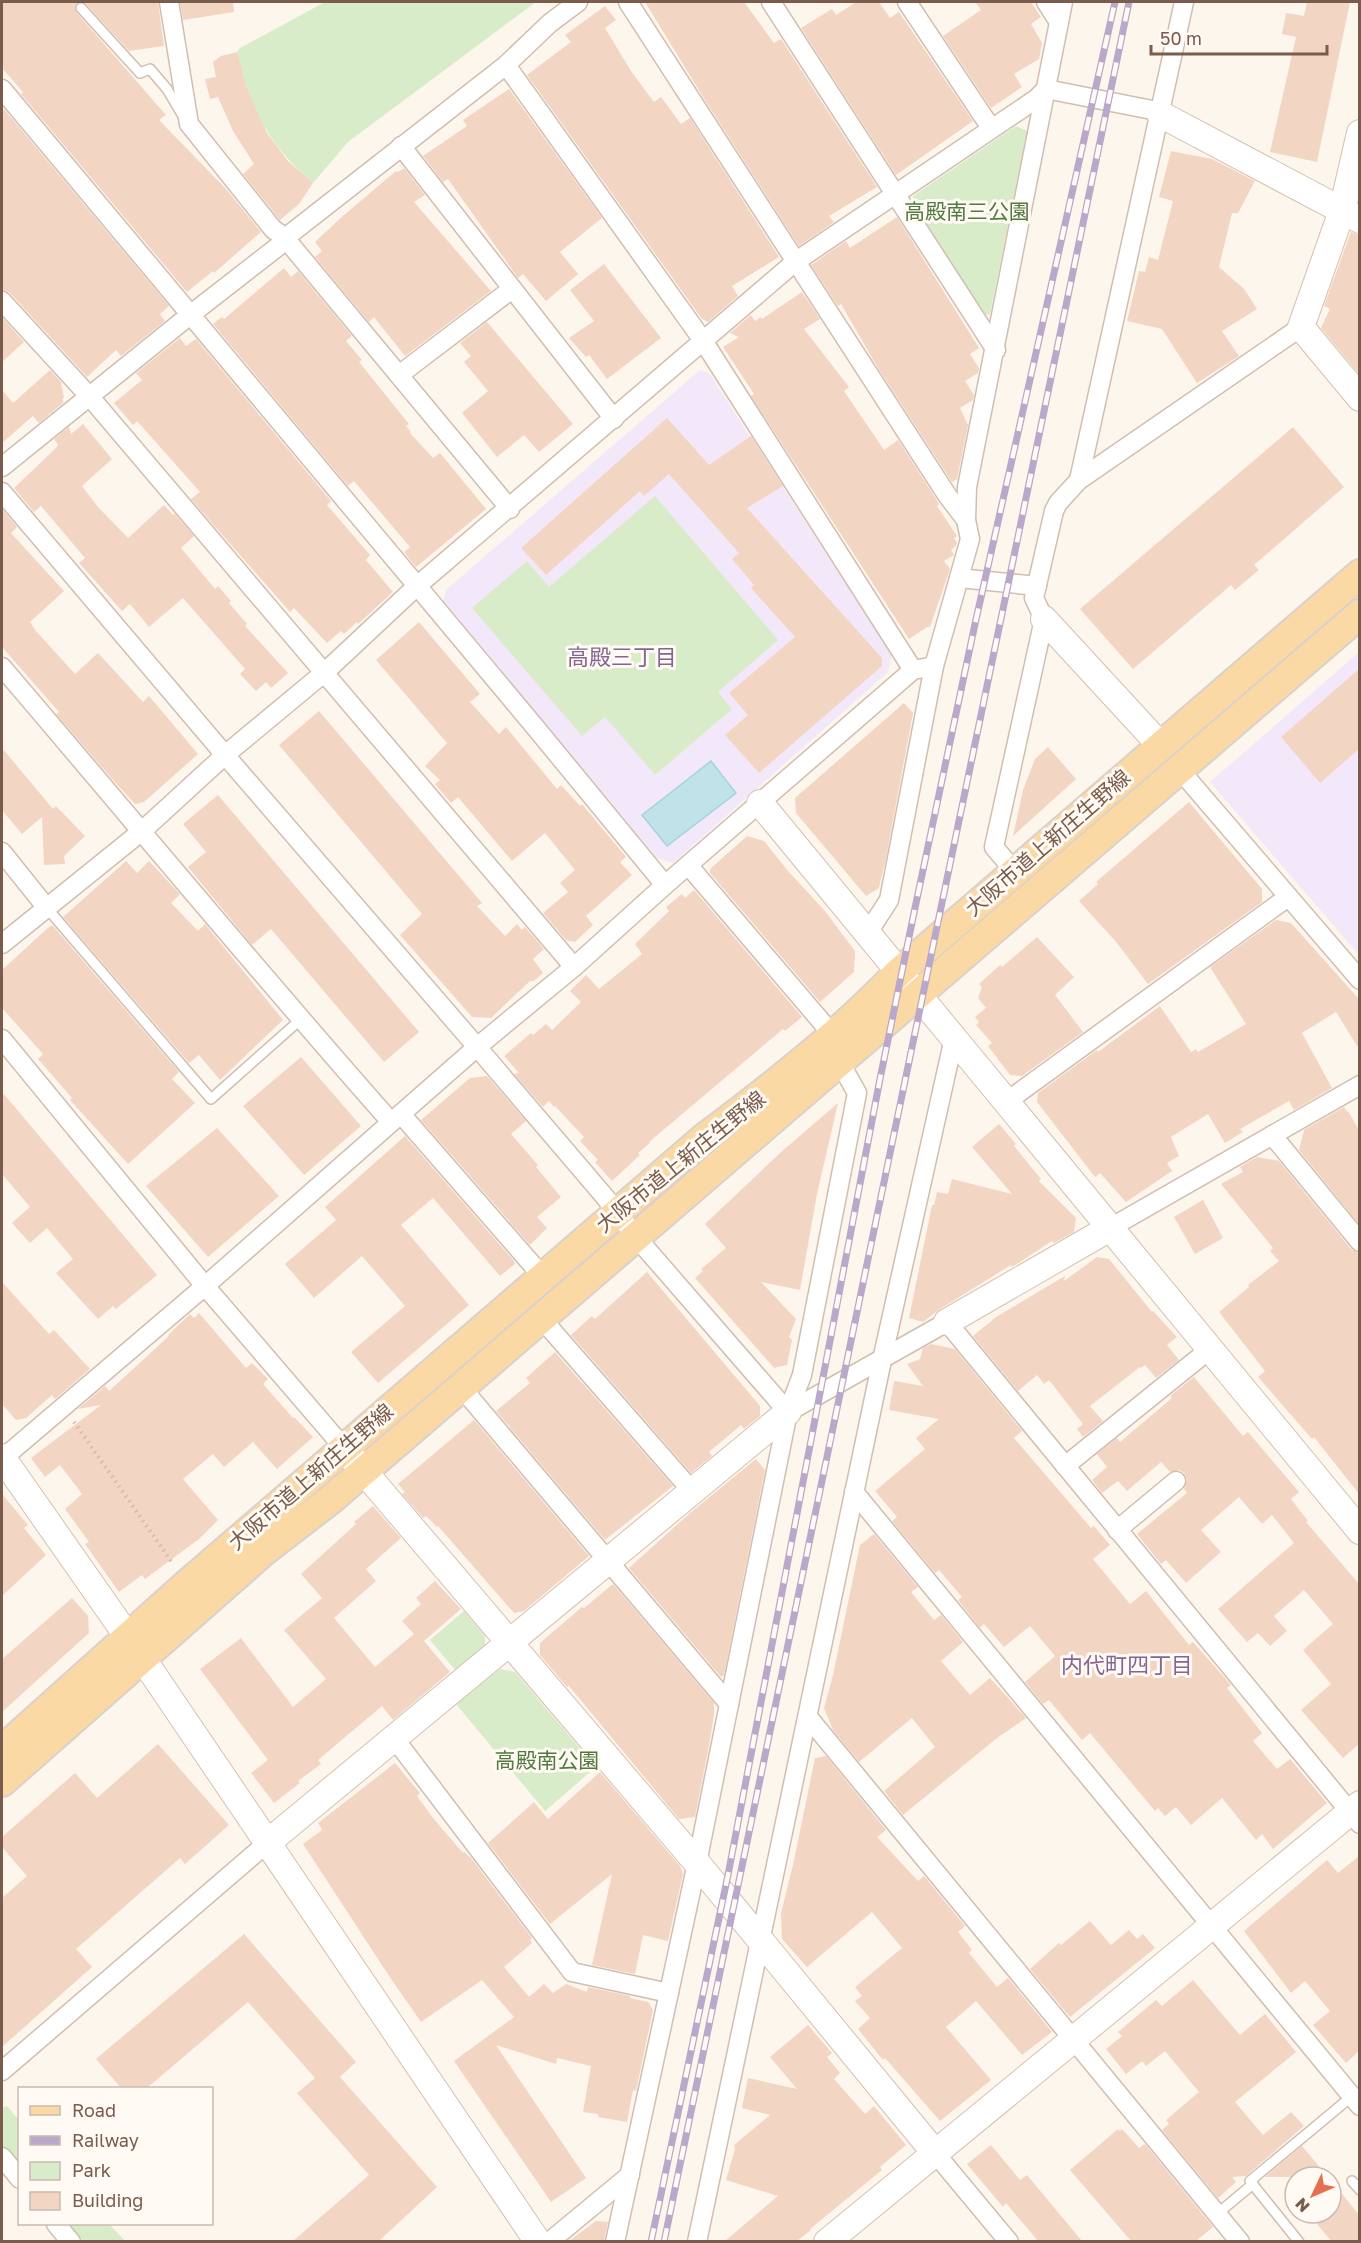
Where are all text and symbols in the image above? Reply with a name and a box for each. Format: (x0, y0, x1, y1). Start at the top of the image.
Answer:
scale bar (1151, 18, 1326, 56)
text: 50 m (1160, 27, 1202, 49)
park label: 高殿南三公園 (904, 198, 1030, 224)
district label: 高殿三丁目 (567, 643, 677, 670)
street label: 大阪市道上新庄生野線 (960, 764, 1135, 921)
street label: 大阪市道上新庄生野線 (591, 1085, 770, 1237)
street label: 大阪市道上新庄生野線 (223, 1398, 398, 1555)
district label: 内代町四丁目 (1061, 1651, 1193, 1678)
park label: 高殿南公園 (495, 1747, 600, 1773)
legend (18, 2087, 213, 2225)
text: Road (72, 2099, 116, 2121)
text: Railway (72, 2129, 139, 2151)
text: Park (72, 2159, 111, 2181)
north arrow (1283, 2165, 1343, 2225)
text: Building (72, 2189, 143, 2211)
text: N (1291, 2194, 1314, 2217)

